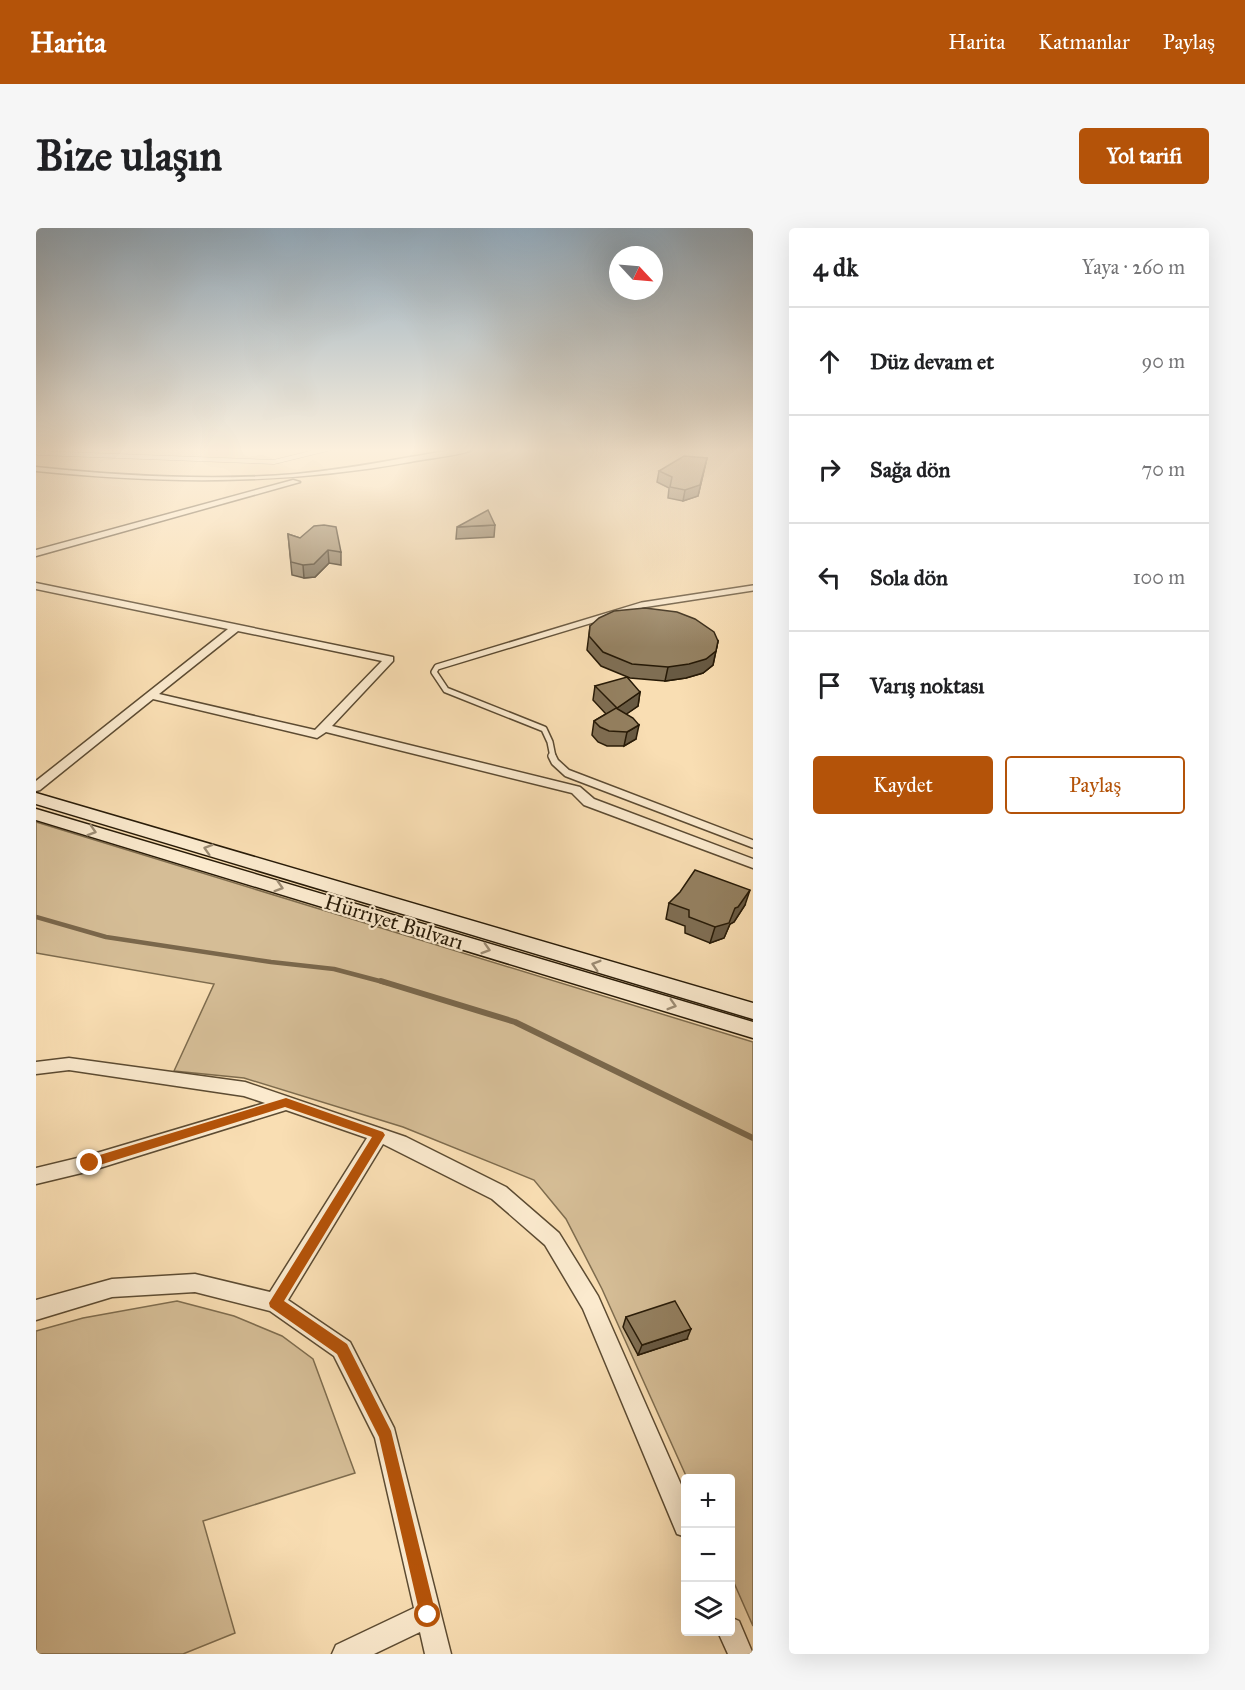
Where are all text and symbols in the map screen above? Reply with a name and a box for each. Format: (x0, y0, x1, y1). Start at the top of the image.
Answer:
text: Harita (30, 25, 106, 60)
text: Harita (948, 29, 1005, 55)
text: Katmanlar (1038, 29, 1130, 55)
text: Paylaş (1163, 29, 1215, 55)
button: Yol tarifi (1079, 128, 1209, 184)
text: Bize ulaşın (36, 130, 222, 182)
north arrow (609, 246, 663, 300)
text: 4 dk (813, 251, 858, 283)
text: Yaya · 260 m (1082, 255, 1185, 279)
icon: ahead (813, 345, 846, 378)
text: Düz devam et (870, 348, 994, 375)
text: 90 m (1142, 349, 1185, 373)
icon: right (813, 453, 846, 486)
text: Sağa dön (870, 456, 950, 483)
text: 70 m (1142, 457, 1185, 481)
icon: left (813, 561, 846, 594)
text: Sola dön (870, 564, 948, 591)
text: 100 m (1133, 565, 1185, 589)
icon: arrive (813, 669, 846, 702)
text: Varış noktası (870, 672, 984, 699)
button: Kaydet (813, 756, 993, 814)
button: Paylaş (1005, 756, 1185, 814)
one-way arrow (86, 824, 97, 836)
one-way arrow (203, 844, 214, 856)
one-way arrow (273, 880, 284, 892)
street label: Hürriyet Bulvarı (321, 889, 467, 956)
one-way arrow (480, 942, 491, 954)
one-way arrow (591, 960, 602, 972)
one-way arrow (666, 998, 677, 1011)
route end (76, 1149, 102, 1175)
map controls (681, 1474, 735, 1636)
button: + (681, 1474, 735, 1528)
button: − (681, 1528, 735, 1582)
button: layers (681, 1582, 735, 1636)
route start (414, 1601, 440, 1627)

